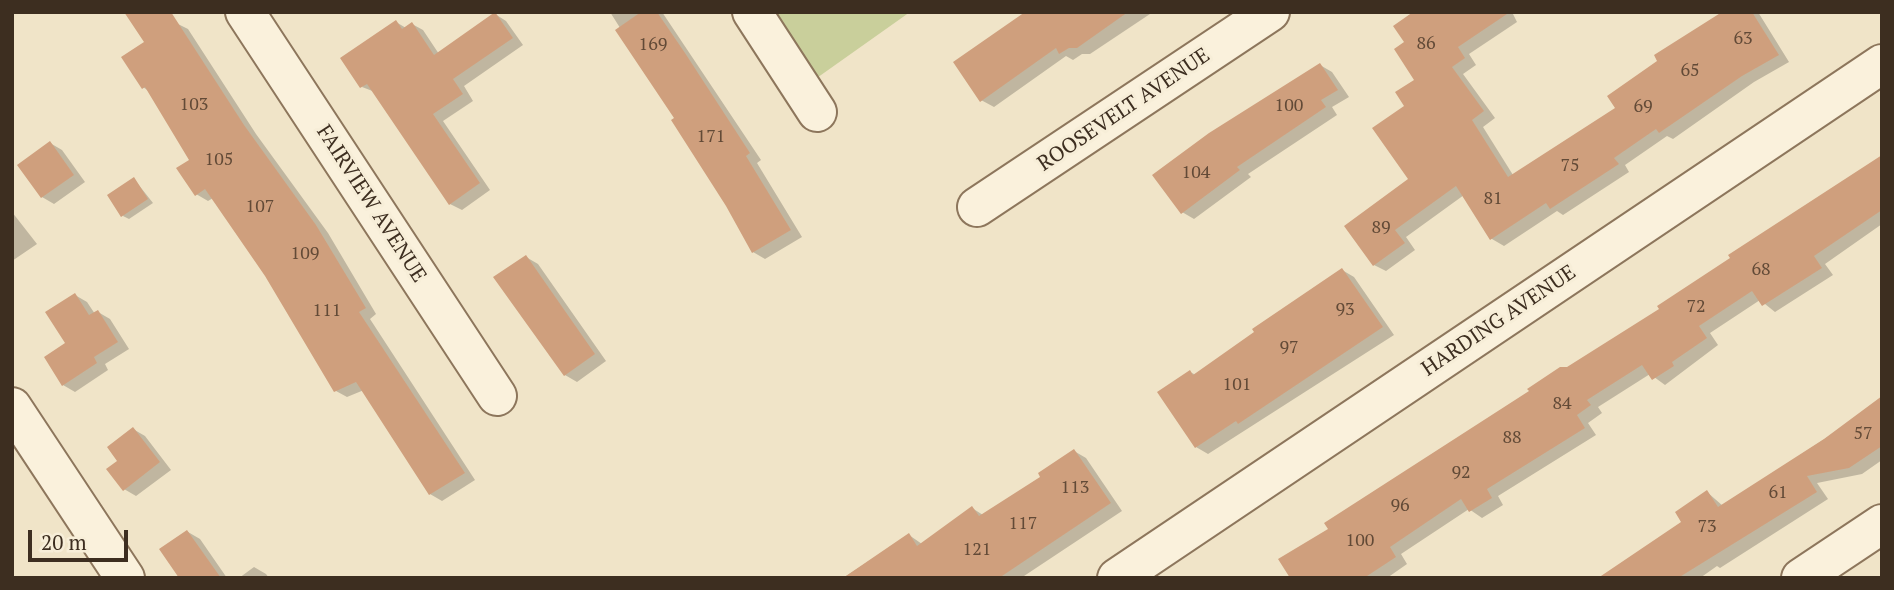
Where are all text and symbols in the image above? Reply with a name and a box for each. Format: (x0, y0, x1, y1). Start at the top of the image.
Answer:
house number: 63 (1733, 28, 1753, 50)
house number: 86 (1416, 33, 1436, 55)
house number: 169 (639, 34, 667, 56)
street label: ROOSEVELT AVENUE (1033, 43, 1215, 177)
house number: 65 (1680, 60, 1700, 82)
house number: 103 (180, 94, 208, 116)
house number: 100 (1275, 95, 1303, 117)
house number: 69 (1633, 96, 1653, 118)
street label: FAIRVIEW AVENUE (311, 121, 431, 287)
house number: 171 (697, 126, 725, 148)
house number: 105 (205, 149, 233, 171)
house number: 75 (1560, 155, 1580, 177)
house number: 104 (1182, 162, 1210, 184)
house number: 81 (1483, 188, 1503, 210)
house number: 107 (246, 196, 274, 218)
house number: 89 (1371, 217, 1391, 239)
house number: 109 (291, 243, 319, 265)
house number: 68 (1751, 259, 1771, 281)
street label: HARDING AVENUE (1417, 260, 1581, 382)
house number: 72 (1686, 296, 1706, 318)
house number: 93 (1335, 299, 1355, 321)
house number: 111 (313, 300, 341, 322)
house number: 97 (1279, 337, 1299, 359)
house number: 101 (1223, 374, 1251, 396)
house number: 84 (1552, 393, 1572, 415)
house number: 57 (1853, 423, 1873, 445)
house number: 88 (1502, 427, 1522, 449)
house number: 92 (1451, 462, 1471, 484)
house number: 113 (1061, 477, 1089, 499)
house number: 61 (1768, 482, 1788, 504)
house number: 96 (1390, 495, 1410, 517)
house number: 117 (1009, 513, 1037, 535)
scale bar (32, 516, 131, 560)
house number: 73 (1697, 516, 1717, 538)
text: 20 m (41, 528, 87, 556)
house number: 100 (1346, 530, 1374, 552)
house number: 121 (963, 539, 991, 561)

